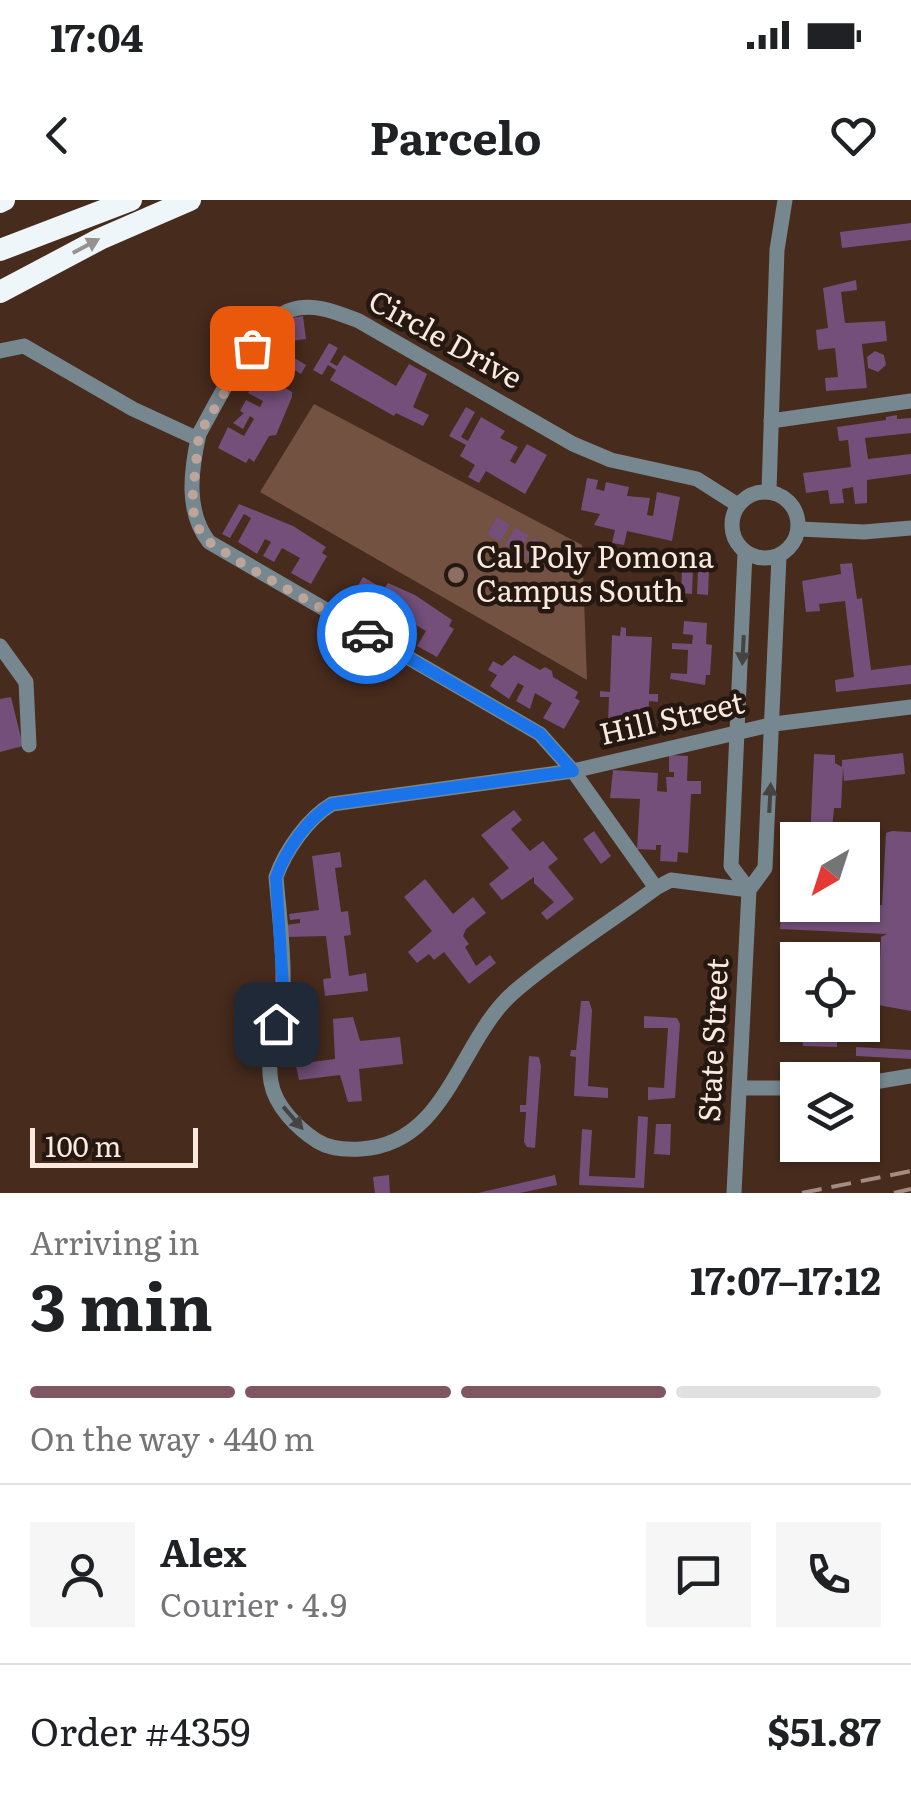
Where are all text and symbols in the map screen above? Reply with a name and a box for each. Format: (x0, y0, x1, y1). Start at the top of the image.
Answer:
text: 17:04 (50, 7, 143, 64)
text: Parcelo (369, 102, 542, 169)
icon: back (30, 108, 85, 163)
icon: heart (826, 108, 881, 163)
one-way arrow (72, 238, 101, 255)
street label: Circle Drive (362, 277, 531, 398)
pin (210, 306, 295, 391)
icon: bag (225, 321, 280, 376)
place label: Cal Poly Pomona Campus South (476, 533, 715, 611)
marker: Cal Poly Pomona Campus South (445, 564, 467, 586)
courier (317, 584, 417, 684)
icon: car (340, 607, 395, 662)
one-way arrow (735, 635, 751, 667)
street label: Hill Street (595, 678, 748, 754)
one-way arrow (762, 781, 778, 813)
north arrow (780, 822, 880, 922)
map controls (780, 822, 880, 1162)
button: locate (780, 942, 880, 1042)
street label: State Street (685, 957, 737, 1123)
pin (234, 982, 319, 1067)
icon: home (249, 997, 304, 1052)
button: layers (780, 1062, 880, 1162)
one-way arrow (281, 1105, 303, 1130)
scale bar (30, 1123, 198, 1168)
text: 100 m (45, 1124, 122, 1166)
text: Arriving in (30, 1217, 200, 1265)
text: 17:07–17:12 (690, 1250, 881, 1307)
text: 3 min (30, 1254, 213, 1351)
text: On the way · 440 m (30, 1413, 315, 1461)
button: person (30, 1522, 135, 1627)
text: Alex (160, 1522, 246, 1579)
button: chat (646, 1522, 751, 1627)
button: phone (776, 1522, 881, 1627)
text: Courier · 4.9 (160, 1579, 347, 1627)
text: Order #4359 (30, 1701, 250, 1758)
text: $51.87 (767, 1701, 881, 1758)

